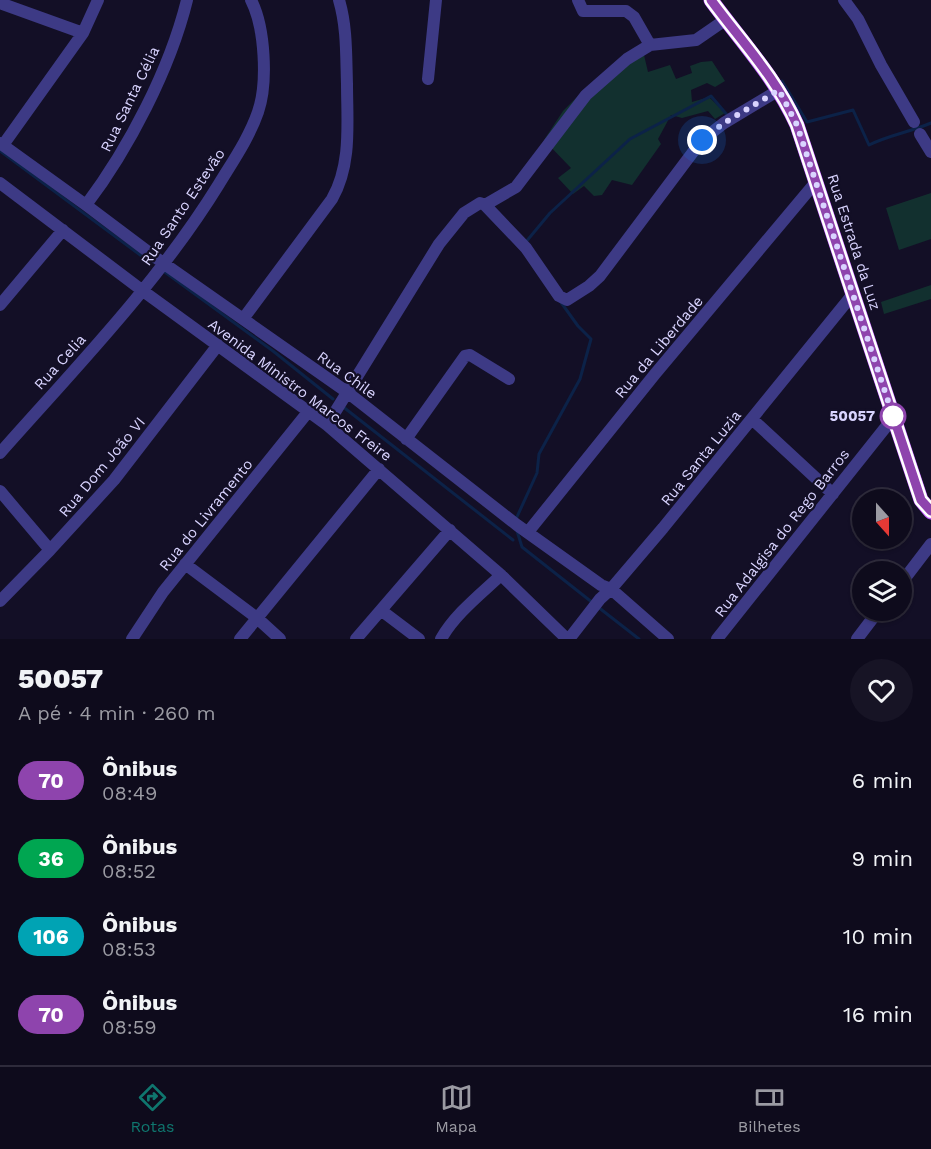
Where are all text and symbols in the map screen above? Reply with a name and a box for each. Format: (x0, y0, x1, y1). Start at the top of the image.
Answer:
street label: Rua Santa Célia (97, 43, 164, 155)
your location (687, 125, 717, 155)
street label: Rua Santo Estevão (137, 145, 229, 269)
street label: Rua Estrada da Luz (824, 172, 884, 312)
street label: Rua da Liberdade (611, 292, 707, 402)
street label: Avenida Ministro Marcos Freire (205, 315, 395, 465)
street label: Rua Celia (30, 330, 90, 393)
street label: Rua Chile (314, 347, 380, 403)
marker: 50057 (880, 403, 906, 429)
street label: Rua Santa Luzia (657, 406, 745, 509)
place label: 50057 (830, 407, 875, 425)
street label: Rua Dom João VI (55, 413, 149, 521)
street label: Rua Adalgisa do Rego Barros (711, 445, 853, 621)
street label: Rua do Livramento (155, 456, 257, 574)
north arrow (852, 489, 912, 549)
map controls (852, 489, 912, 621)
button: layers (852, 561, 912, 621)
button: heart (850, 659, 913, 722)
text: 50057 (18, 662, 103, 695)
text: A pé · 4 min · 260 m (18, 701, 216, 725)
text: Ônibus (102, 756, 177, 781)
text: 70 (38, 768, 64, 793)
text: 6 min (852, 768, 913, 793)
text: 08:49 (102, 781, 157, 805)
text: Ônibus (102, 834, 177, 859)
text: 36 (38, 846, 64, 871)
text: 9 min (851, 846, 913, 871)
text: 08:52 (102, 859, 156, 883)
text: Ônibus (102, 912, 177, 937)
text: 106 (33, 924, 69, 949)
text: 10 min (843, 924, 913, 949)
text: 08:53 (102, 937, 156, 961)
text: Ônibus (102, 990, 177, 1015)
text: 70 (38, 1002, 64, 1027)
text: 16 min (843, 1002, 913, 1027)
text: 08:59 (102, 1015, 157, 1039)
tab: Rotas (130, 1081, 174, 1136)
tab: Mapa (435, 1081, 477, 1136)
tab: Bilhetes (738, 1081, 801, 1136)

